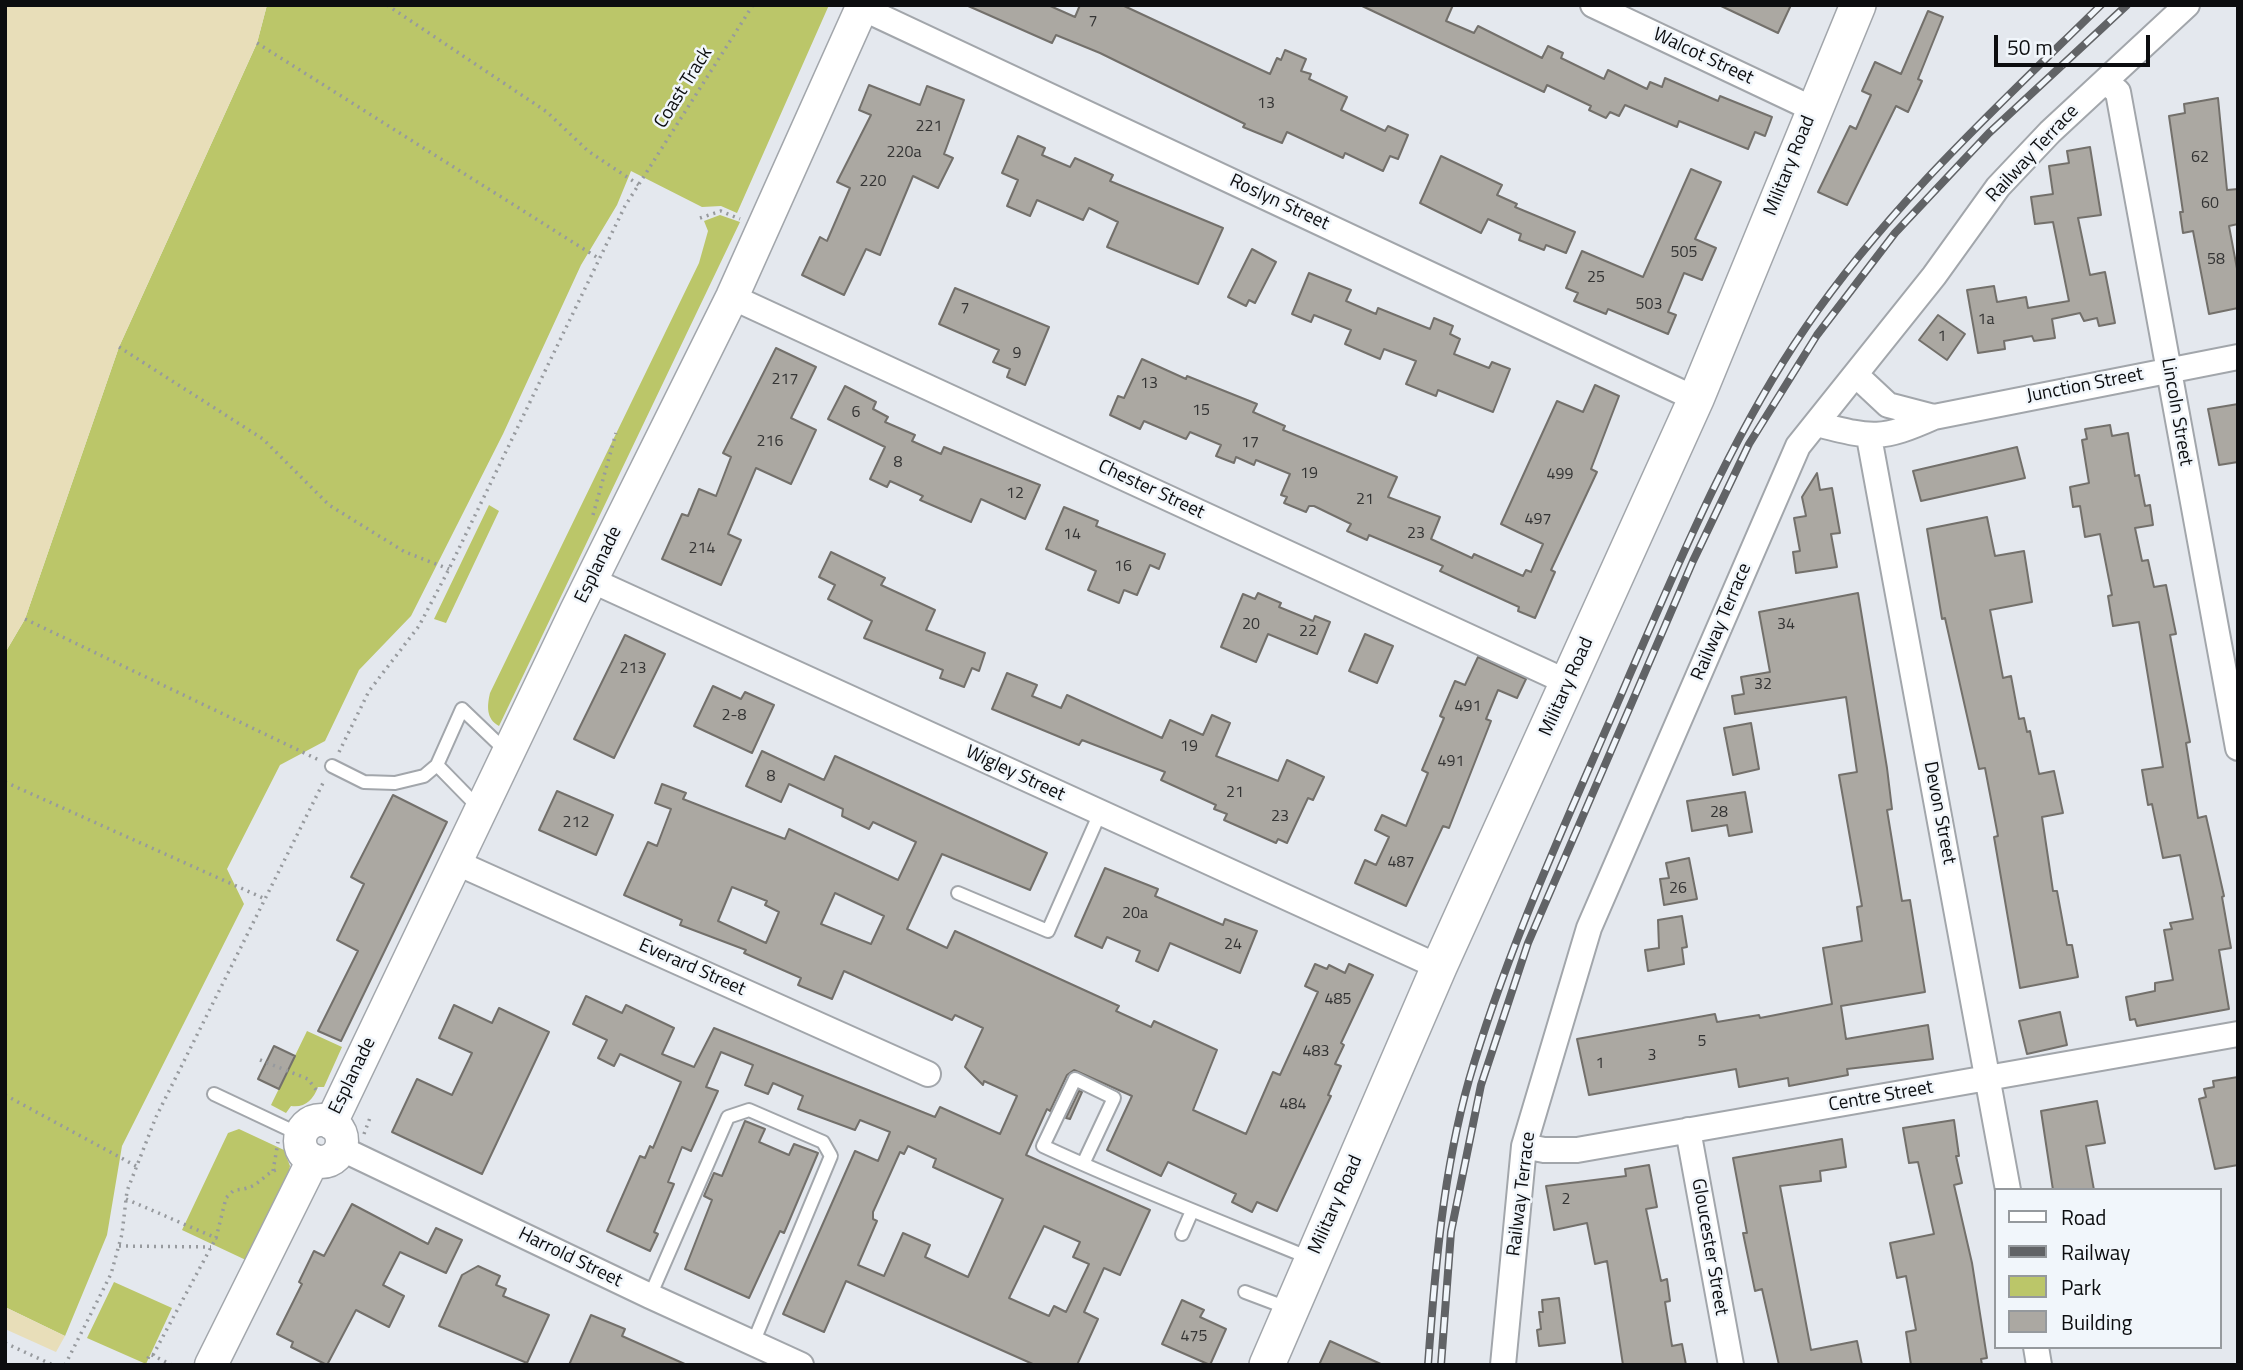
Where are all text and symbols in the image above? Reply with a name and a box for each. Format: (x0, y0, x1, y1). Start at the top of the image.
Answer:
house number: 7 (1089, 12, 1097, 32)
scale bar (1998, 21, 2154, 65)
street label: Walcot Street (1649, 24, 1757, 90)
text: 50 m (2007, 31, 2053, 63)
street label: Coast Track (650, 43, 718, 133)
house number: 13 (1257, 94, 1275, 114)
street label: Railway Terrace (1982, 100, 2084, 208)
street label: Military Road (1760, 113, 1820, 219)
house number: 221 (916, 117, 942, 137)
house number: 220a (887, 143, 921, 163)
house number: 62 (2191, 148, 2209, 168)
street label: Roslyn Street (1226, 170, 1332, 236)
house number: 220 (860, 172, 886, 192)
house number: 60 (2201, 194, 2219, 214)
house number: 505 (1671, 243, 1697, 263)
house number: 58 (2207, 250, 2225, 270)
house number: 25 (1587, 268, 1605, 288)
house number: 503 (1636, 295, 1662, 315)
house number: 7 (961, 299, 969, 319)
house number: 1a (1978, 310, 1994, 330)
house number: 1 (1938, 327, 1946, 347)
house number: 9 (1013, 344, 1021, 364)
street label: Lincoln Street (2155, 356, 2197, 468)
street label: Junction Street (2025, 364, 2145, 408)
house number: 217 (772, 370, 798, 390)
house number: 13 (1140, 374, 1158, 394)
house number: 15 (1192, 401, 1210, 421)
house number: 6 (852, 403, 860, 423)
house number: 216 (757, 432, 783, 452)
house number: 17 (1241, 433, 1259, 453)
house number: 8 (894, 453, 902, 473)
street label: Chester Street (1094, 455, 1208, 525)
house number: 19 (1300, 464, 1318, 484)
house number: 499 (1547, 465, 1573, 485)
house number: 12 (1006, 484, 1024, 504)
house number: 21 (1356, 490, 1374, 510)
house number: 497 (1525, 510, 1551, 530)
street label: Esplanade (571, 523, 627, 607)
house number: 23 (1407, 524, 1425, 544)
house number: 14 (1063, 525, 1081, 545)
house number: 214 (689, 539, 715, 559)
house number: 16 (1114, 557, 1132, 577)
street label: Railway Terrace (1687, 560, 1757, 684)
house number: 20 (1242, 615, 1260, 635)
house number: 34 (1777, 615, 1795, 635)
house number: 22 (1299, 622, 1317, 642)
street label: Military Road (1535, 634, 1599, 740)
house number: 213 (620, 659, 646, 679)
house number: 32 (1754, 675, 1772, 695)
house number: 491 (1455, 697, 1481, 717)
house number: 2-8 (722, 706, 746, 726)
house number: 19 (1180, 737, 1198, 757)
street label: Wigley Street (962, 741, 1068, 807)
house number: 491 (1438, 752, 1464, 772)
street label: Devon Street (1918, 760, 1960, 866)
house number: 8 (767, 767, 775, 787)
house number: 21 (1226, 783, 1244, 803)
house number: 28 (1710, 803, 1728, 823)
house number: 23 (1271, 807, 1289, 827)
house number: 212 (563, 813, 589, 833)
house number: 487 (1388, 853, 1414, 873)
house number: 26 (1669, 879, 1687, 899)
house number: 20a (1122, 904, 1148, 924)
street label: Everard Street (635, 934, 749, 1002)
house number: 24 (1224, 935, 1242, 955)
house number: 485 (1325, 990, 1351, 1010)
house number: 5 (1698, 1032, 1706, 1052)
street label: Esplanade (325, 1034, 381, 1118)
house number: 483 (1303, 1042, 1329, 1062)
house number: 3 (1648, 1046, 1656, 1066)
house number: 1 (1596, 1054, 1604, 1074)
street label: Centre Street (1827, 1077, 1935, 1117)
house number: 484 (1280, 1095, 1306, 1115)
street label: Railway Terrace (1503, 1130, 1541, 1258)
street label: Military Road (1304, 1152, 1368, 1258)
street label: Gloucester Street (1686, 1177, 1732, 1317)
legend (1994, 1188, 2222, 1349)
house number: 2 (1562, 1190, 1570, 1210)
text: Road (2061, 1201, 2106, 1233)
street label: Harrold Street (514, 1223, 626, 1293)
text: Railway (2061, 1236, 2130, 1268)
text: Park (2061, 1271, 2101, 1303)
text: Building (2061, 1306, 2132, 1338)
house number: 475 (1181, 1327, 1207, 1347)

